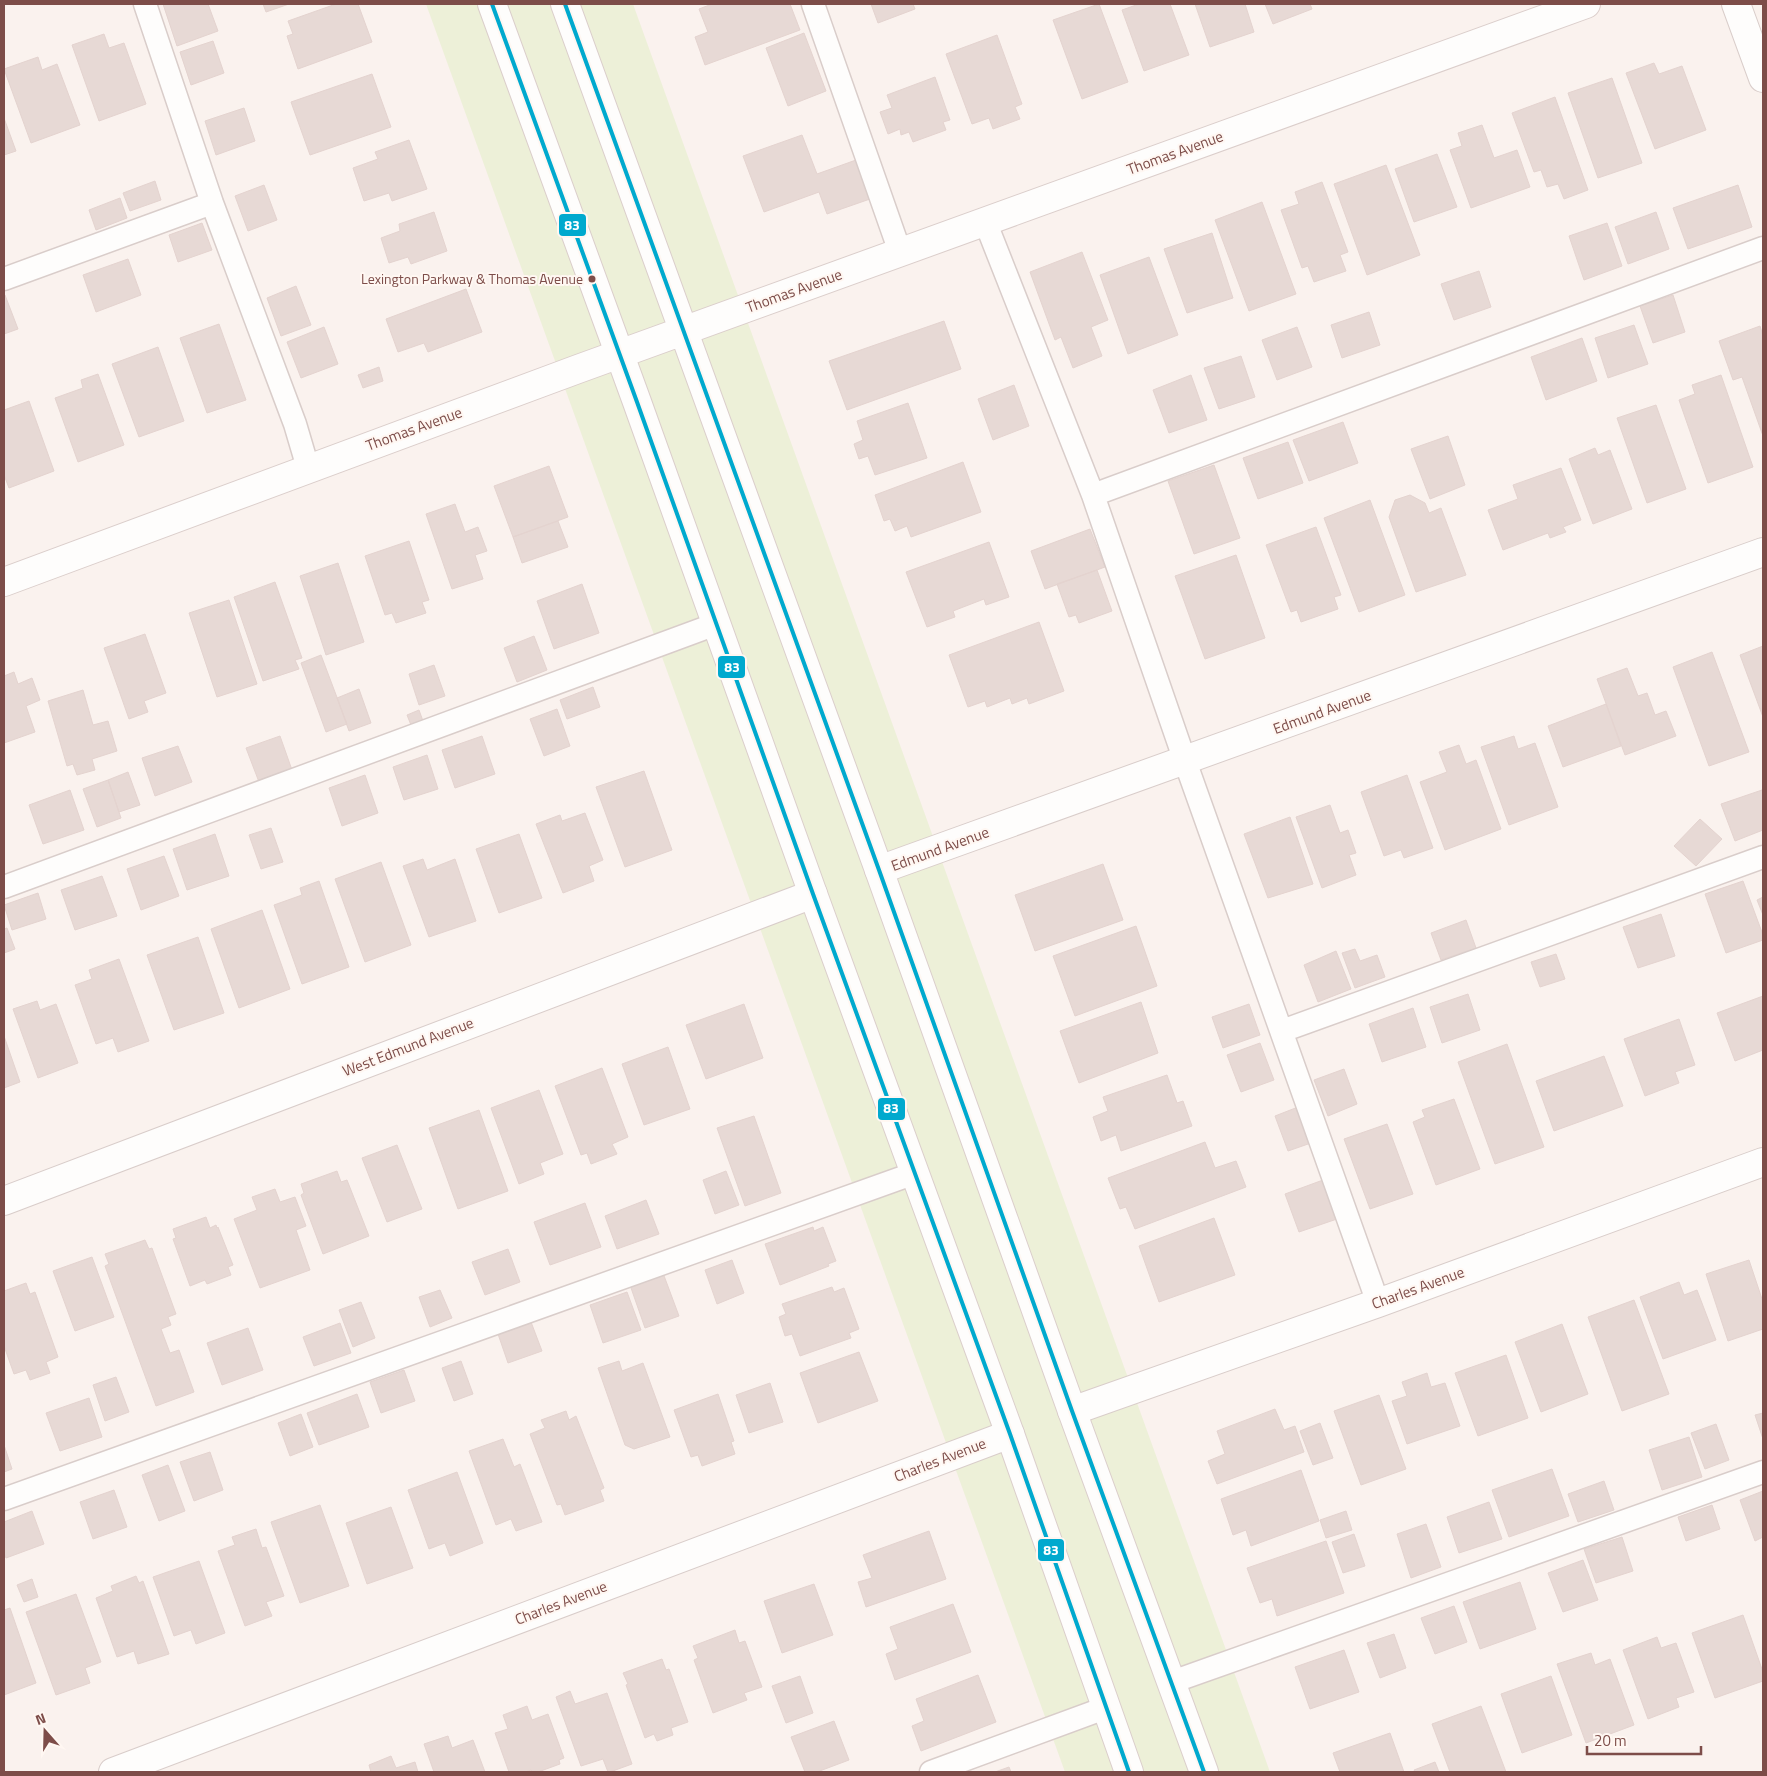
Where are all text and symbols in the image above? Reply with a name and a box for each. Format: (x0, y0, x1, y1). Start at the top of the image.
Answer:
street label: Thomas Avenue (1123, 124, 1226, 181)
line badge: 83 (558, 213, 587, 237)
text: 83 (564, 214, 580, 235)
street label: Thomas Avenue (742, 262, 845, 319)
place label: Lexington Parkway & Thomas Avenue (361, 268, 583, 289)
marker: Lexington Parkway & Thomas Avenue (587, 274, 597, 284)
street label: Thomas Avenue (362, 400, 465, 457)
line badge: 83 (717, 655, 746, 679)
text: 83 (724, 656, 740, 677)
street label: Edmund Avenue (1270, 683, 1374, 740)
street label: Edmund Avenue (888, 820, 992, 877)
street label: West Edmund Avenue (339, 1011, 477, 1082)
line badge: 83 (877, 1097, 906, 1121)
text: 83 (883, 1097, 899, 1118)
street label: Charles Avenue (1368, 1260, 1467, 1315)
street label: Charles Avenue (890, 1431, 989, 1488)
line badge: 83 (1037, 1538, 1065, 1562)
text: 83 (1043, 1539, 1059, 1560)
street label: Charles Avenue (511, 1574, 610, 1631)
north arrow (20, 1706, 70, 1756)
text: N (32, 1707, 49, 1730)
scale bar (1587, 1724, 1701, 1756)
text: 20 m (1594, 1729, 1627, 1752)

